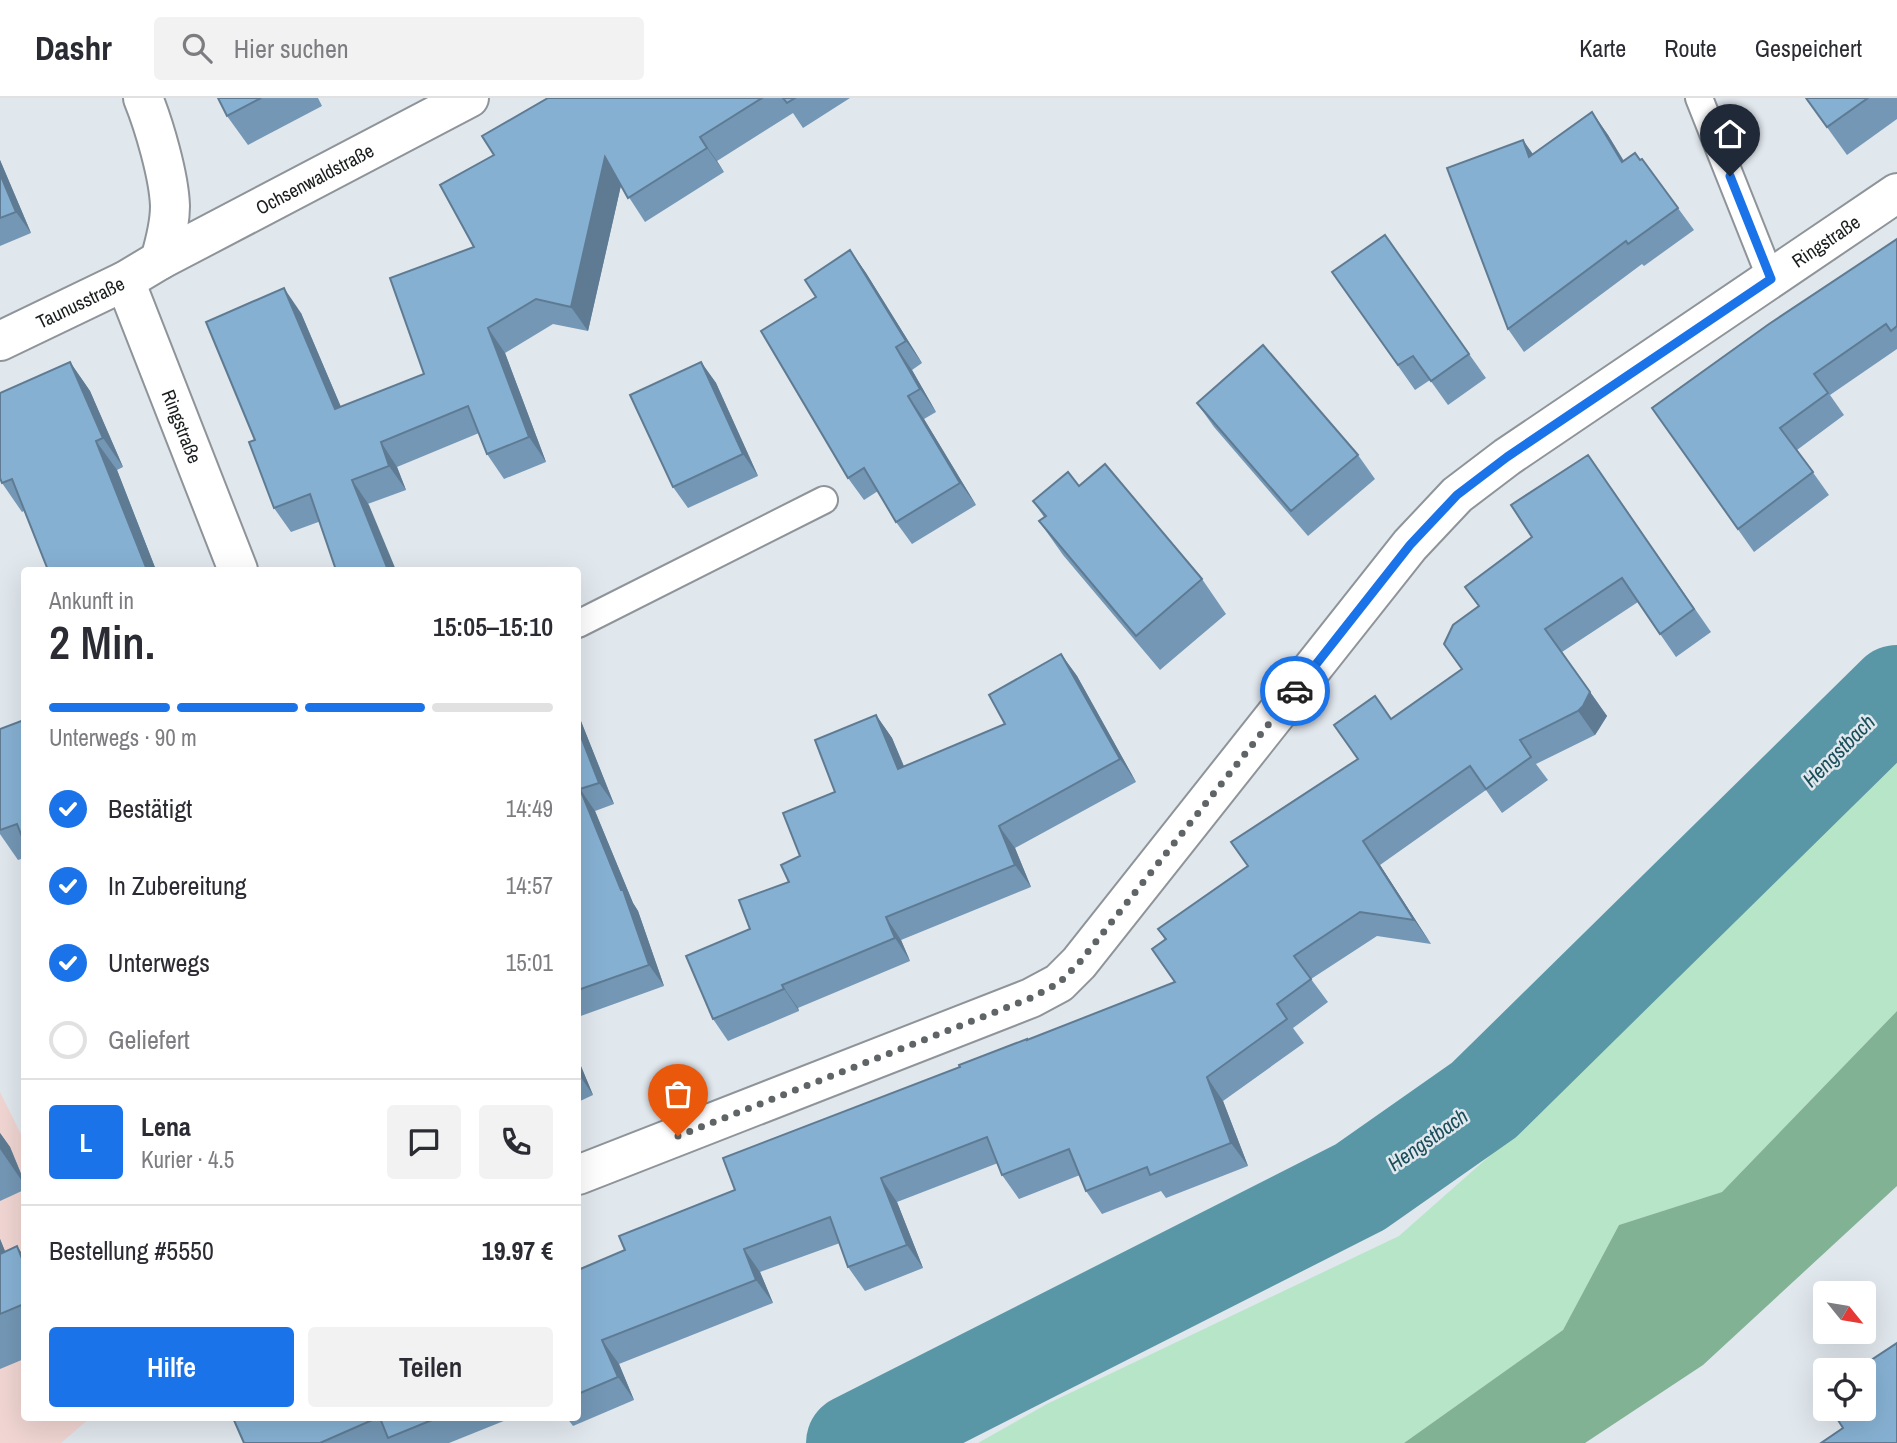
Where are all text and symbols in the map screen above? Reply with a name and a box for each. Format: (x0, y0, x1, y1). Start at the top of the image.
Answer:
search box (154, 17, 644, 80)
text: Dashr (35, 26, 112, 70)
icon: search (178, 29, 216, 67)
text: Hier suchen (234, 31, 349, 66)
text: Karte (1579, 32, 1626, 64)
text: Route (1664, 32, 1717, 64)
text: Gespeichert (1755, 32, 1862, 64)
pin (1700, 104, 1760, 176)
icon: home (1711, 115, 1749, 153)
street label: Ochsenwaldstraße (251, 137, 378, 221)
street label: Ringstraße (1787, 209, 1865, 274)
street label: Taunusstraße (32, 270, 129, 335)
street label: Ringstraße (156, 386, 208, 467)
text: Ankunft in (49, 585, 134, 616)
text: 15:05–15:10 (433, 609, 553, 644)
text: 2 Min. (49, 611, 155, 673)
courier (1260, 656, 1330, 726)
icon: car (1276, 672, 1314, 710)
water label: Hengstbach (1796, 708, 1881, 793)
text: Unterwegs · 90 m (49, 722, 197, 753)
icon: check (49, 790, 87, 828)
text: Bestätigt (108, 791, 192, 826)
text: 14:49 (506, 793, 553, 824)
icon: check (49, 867, 87, 905)
text: In Zubereitung (108, 868, 247, 903)
text: 14:57 (506, 870, 553, 901)
icon: check (49, 944, 87, 982)
text: Unterwegs (108, 945, 210, 980)
text: 15:01 (506, 947, 553, 978)
text: Geliefert (108, 1022, 190, 1057)
pin (648, 1064, 708, 1136)
icon: bag (659, 1075, 697, 1113)
water label: Hengstbach (1382, 1101, 1474, 1178)
button: chat (387, 1105, 461, 1179)
button: phone (479, 1105, 553, 1179)
text: Lena (141, 1109, 191, 1144)
text: L (79, 1125, 93, 1160)
text: Kurier · 4.5 (141, 1144, 234, 1175)
text: Bestellung #5550 (49, 1233, 214, 1268)
text: 19.97 € (482, 1233, 553, 1268)
north arrow (1813, 1281, 1876, 1344)
map controls (1813, 1281, 1876, 1421)
button: Hilfe (49, 1327, 294, 1407)
button: Teilen (308, 1327, 553, 1407)
button: locate (1813, 1358, 1876, 1421)

